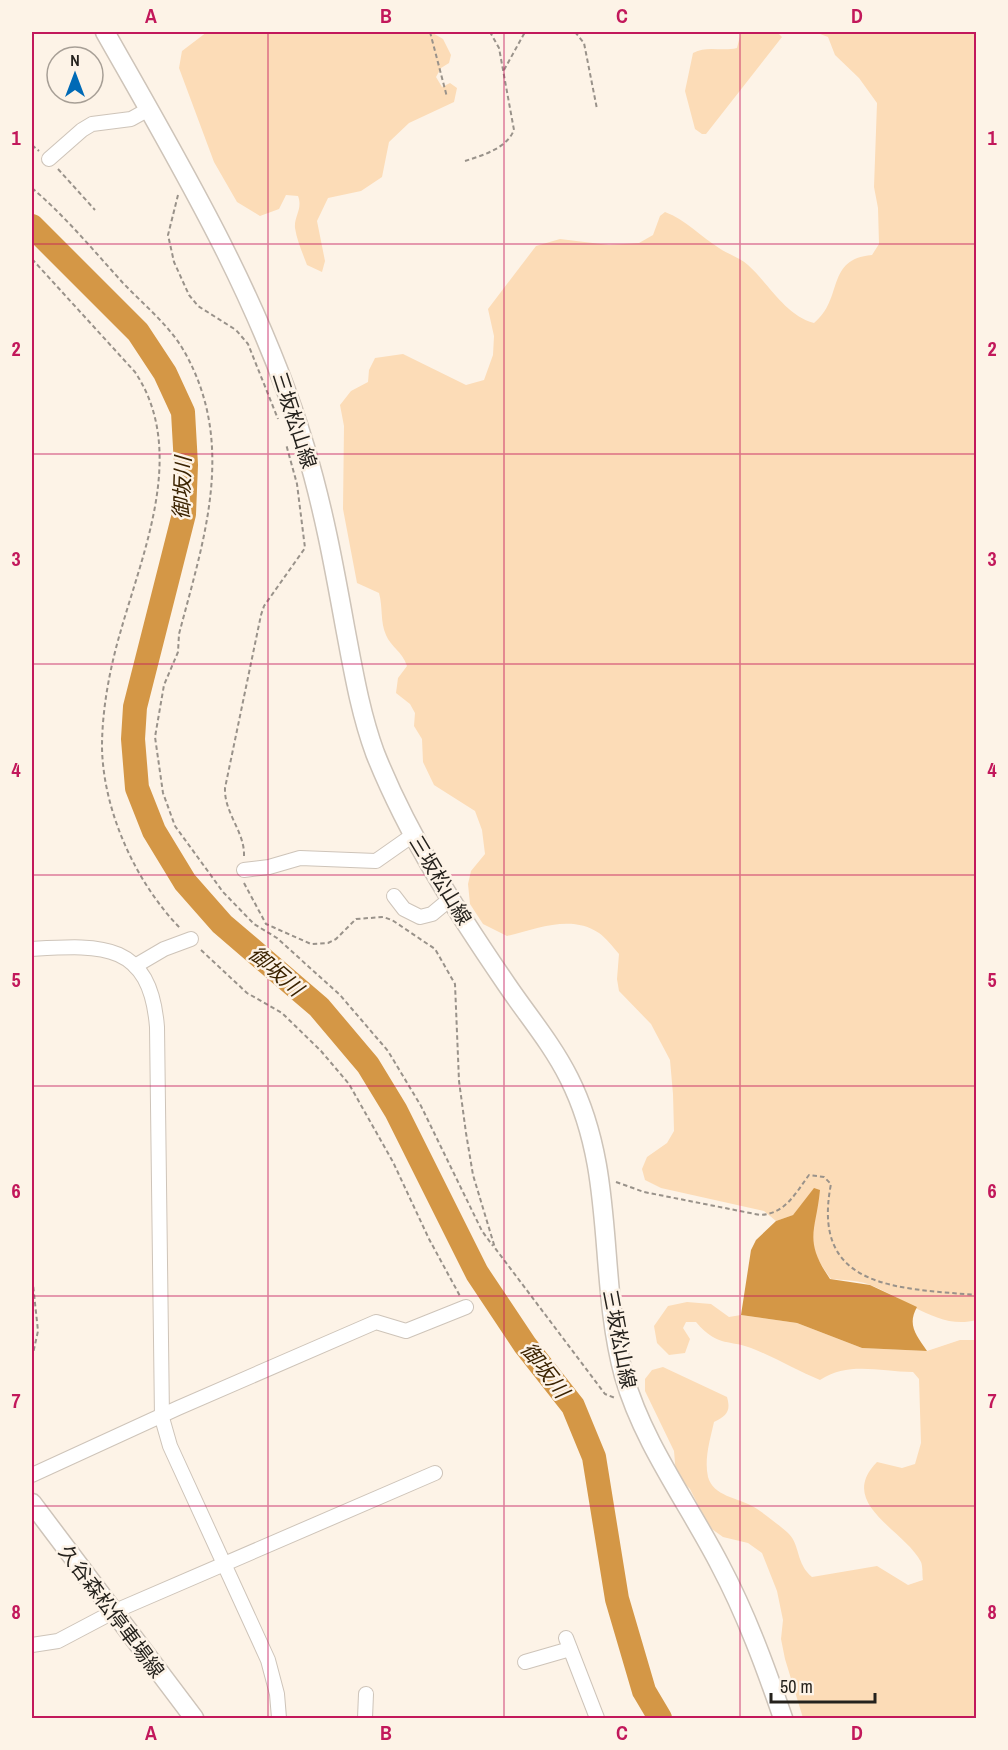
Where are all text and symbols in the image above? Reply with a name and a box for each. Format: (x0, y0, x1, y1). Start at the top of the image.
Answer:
text: A (145, 2, 157, 29)
text: B (380, 2, 392, 29)
text: C (616, 2, 628, 29)
text: D (851, 2, 863, 29)
north arrow (45, 45, 105, 105)
text: N (70, 49, 80, 71)
text: 1 (11, 124, 21, 151)
text: 1 (987, 124, 997, 151)
text: 2 (11, 335, 21, 362)
text: 2 (987, 335, 997, 362)
street label: 三坂松山線 (267, 368, 323, 472)
water label: 御坂川 (166, 454, 198, 520)
text: 3 (11, 545, 21, 572)
text: 3 (987, 545, 997, 572)
text: 4 (11, 756, 21, 783)
text: 4 (987, 756, 997, 783)
street label: 三坂松山線 (404, 830, 478, 930)
water label: 御坂川 (243, 939, 311, 1004)
text: 5 (11, 966, 21, 993)
text: 5 (987, 966, 997, 993)
text: 6 (11, 1177, 21, 1204)
text: 6 (987, 1177, 997, 1204)
street label: 三坂松山線 (597, 1287, 643, 1391)
water label: 御坂川 (514, 1336, 577, 1405)
text: 7 (11, 1387, 21, 1414)
text: 7 (987, 1387, 997, 1414)
street label: 久谷森松停車場線 (53, 1539, 171, 1683)
text: 8 (11, 1598, 21, 1625)
text: 8 (987, 1598, 997, 1625)
scale bar (771, 1666, 874, 1704)
text: 50 m (780, 1674, 813, 1699)
text: A (145, 1719, 157, 1746)
text: B (380, 1719, 392, 1746)
text: C (616, 1719, 628, 1746)
text: D (851, 1719, 863, 1746)

